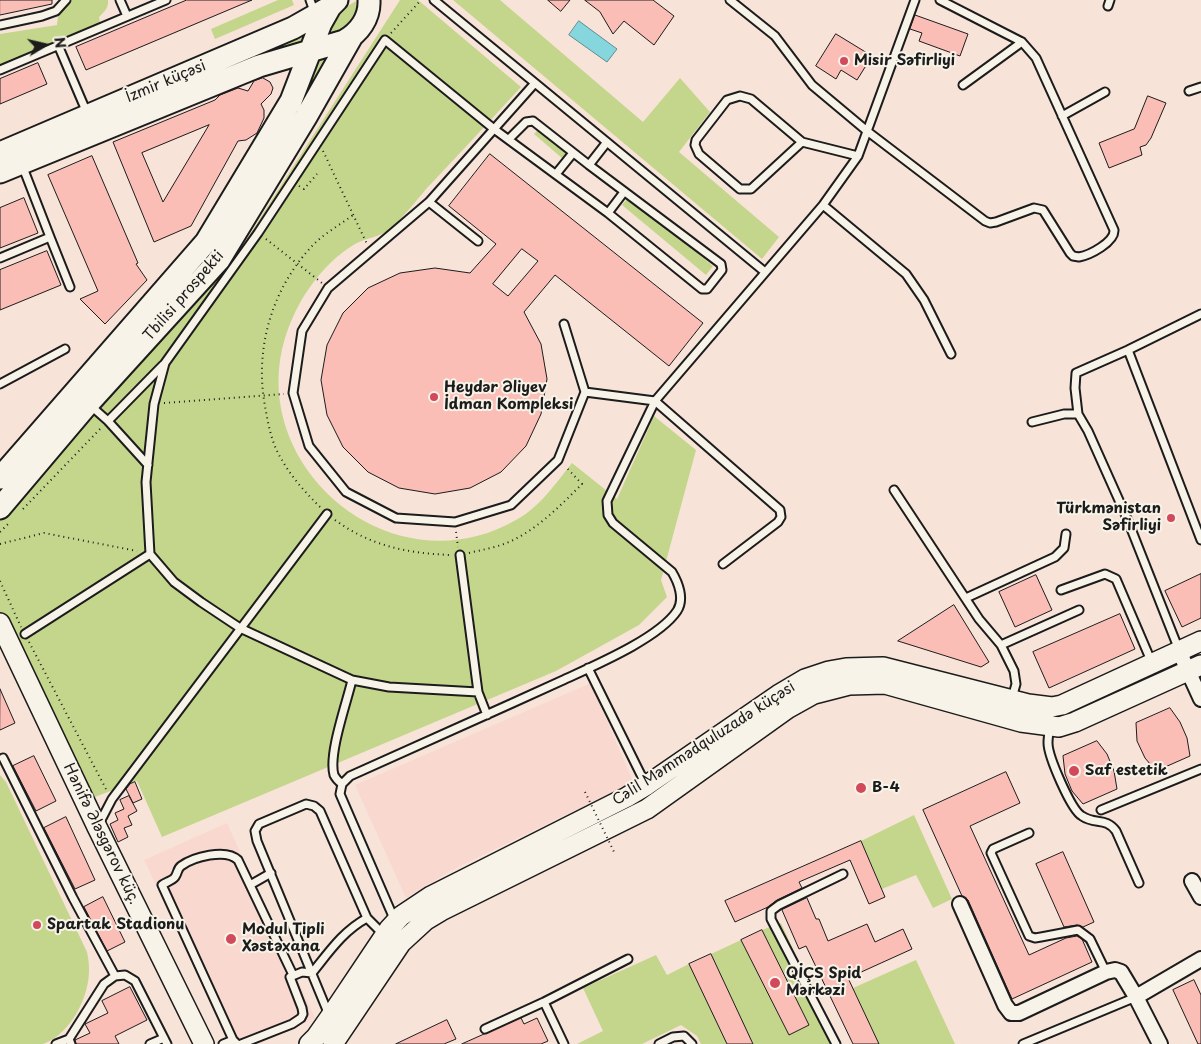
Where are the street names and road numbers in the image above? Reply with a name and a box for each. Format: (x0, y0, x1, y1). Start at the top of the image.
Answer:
street label: İzmir küçəsi (123, 57, 209, 107)
street label: Tbilisi prospekti (140, 247, 228, 345)
street label: Cəlil Məmmədquluzadə küçəsi (609, 678, 799, 810)
street label: Hənifə Ələsgərov küç. (59, 761, 143, 907)

